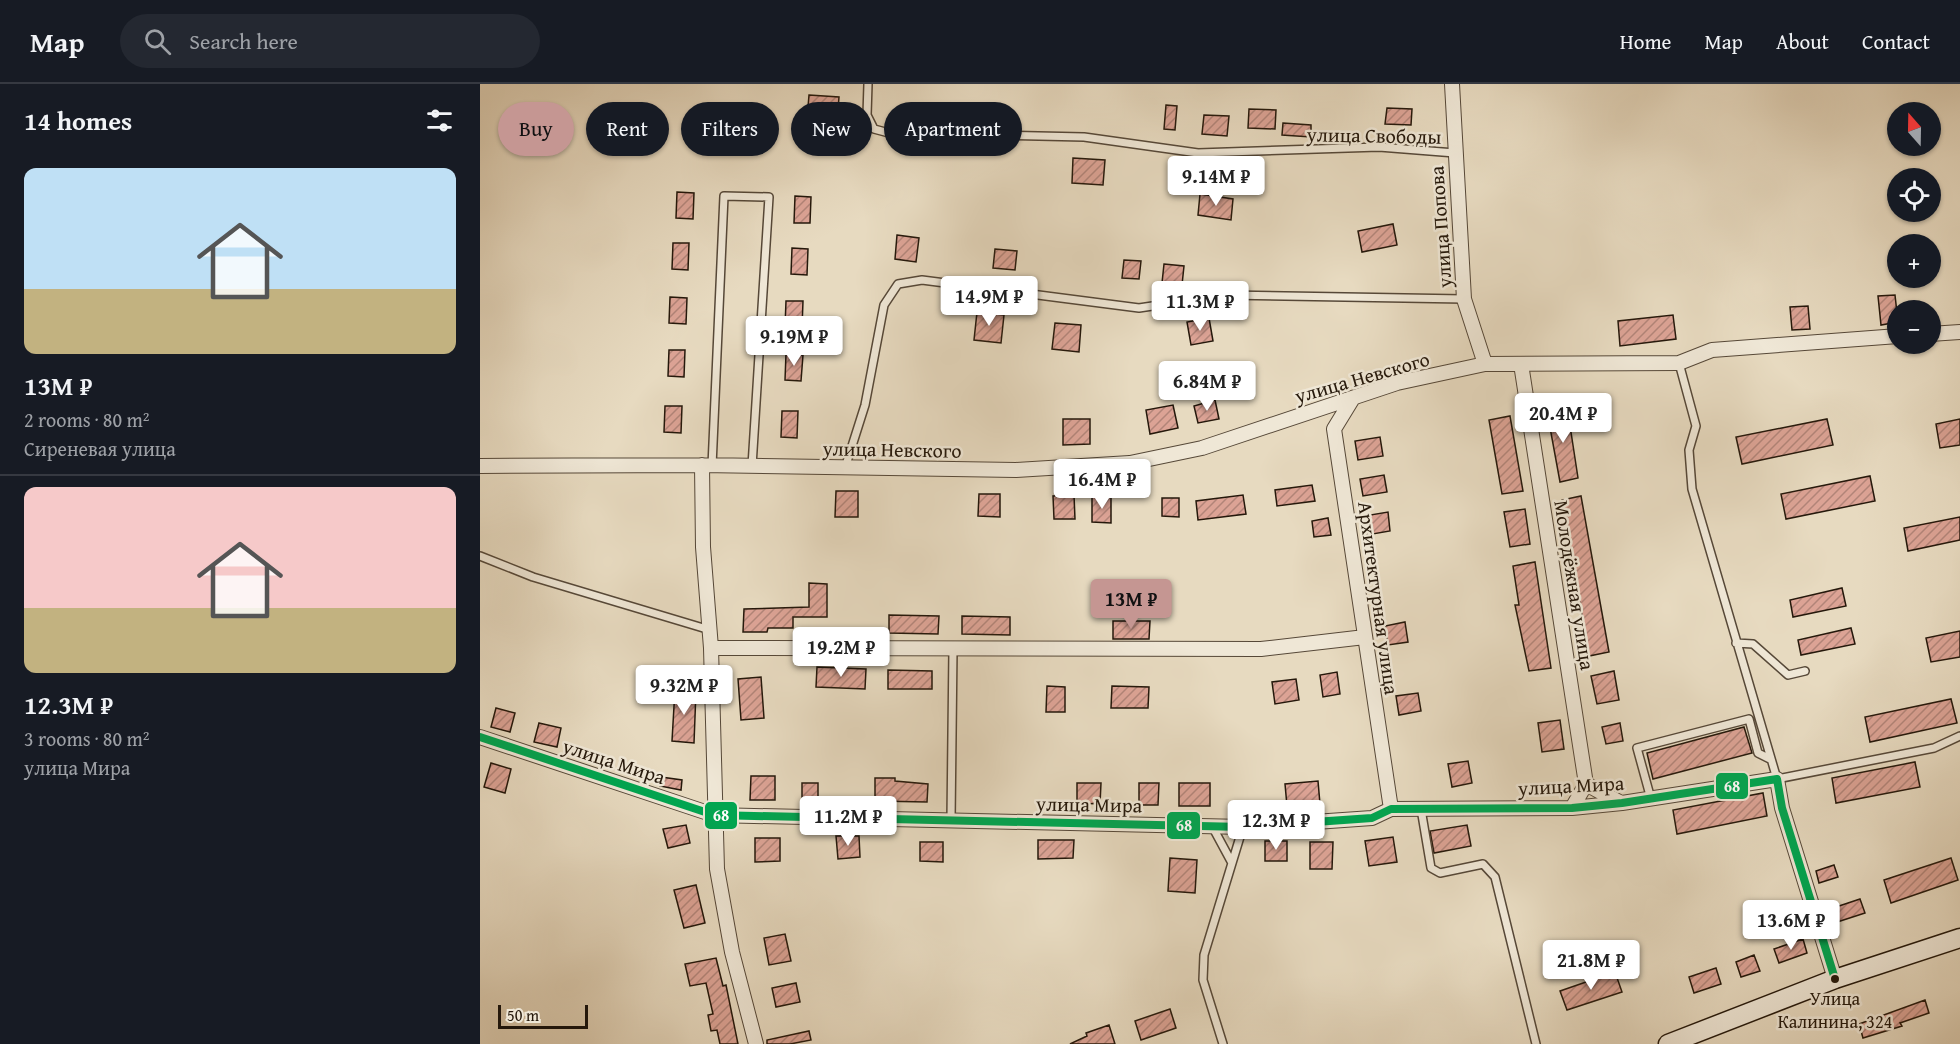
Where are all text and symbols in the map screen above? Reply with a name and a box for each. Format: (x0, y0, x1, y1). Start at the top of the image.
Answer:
search box (120, 14, 540, 68)
text: Map (30, 21, 84, 62)
icon: search (141, 25, 174, 58)
text: Search here (189, 25, 298, 57)
text: Home (1620, 26, 1671, 57)
text: Map (1704, 26, 1743, 57)
text: About (1776, 26, 1829, 57)
text: Contact (1862, 26, 1930, 57)
text: 14 homes (24, 101, 132, 140)
chip: Buy (498, 102, 574, 156)
chip: Rent (586, 102, 669, 156)
chip: Filters (681, 102, 779, 156)
chip: New (791, 102, 872, 156)
chip: Apartment (884, 102, 1022, 156)
north arrow (1887, 102, 1941, 156)
map controls (1887, 102, 1941, 354)
icon: filters (423, 104, 456, 137)
street label: улица Свободы (1305, 119, 1442, 151)
pin: 9.14M ₽ (1161, 156, 1271, 207)
text: 9.14M ₽ (1182, 161, 1250, 190)
street label: улица Попова (1421, 165, 1459, 290)
button: locate (1887, 168, 1941, 222)
icon: home (186, 207, 294, 315)
button: + (1887, 234, 1941, 288)
pin: 14.9M ₽ (934, 276, 1044, 327)
text: 14.9M ₽ (955, 281, 1023, 310)
pin: 11.3M ₽ (1145, 281, 1255, 332)
text: 11.3M ₽ (1166, 286, 1234, 315)
button: − (1887, 300, 1941, 354)
pin: 9.19M ₽ (739, 316, 849, 367)
text: 9.19M ₽ (760, 321, 828, 350)
street label: улица Невского (1290, 344, 1433, 410)
pin: 6.84M ₽ (1152, 361, 1262, 412)
text: 13M ₽ (24, 366, 93, 405)
text: 6.84M ₽ (1173, 366, 1241, 395)
pin: 20.4M ₽ (1508, 393, 1618, 444)
text: 20.4M ₽ (1529, 398, 1597, 427)
text: 2 rooms · 80 m² (24, 405, 150, 434)
street label: улица Невского (821, 433, 962, 465)
text: Сиреневая улица (24, 434, 176, 463)
pin: 16.4M ₽ (1047, 459, 1157, 510)
text: 16.4M ₽ (1068, 464, 1136, 493)
street label: Молодёжная улица (1547, 498, 1603, 673)
street label: Архитектурная улица (1351, 500, 1407, 697)
icon: home (186, 526, 294, 634)
pin: 13M ₽ (1089, 579, 1173, 630)
text: 13M ₽ (1105, 584, 1157, 613)
pin: 19.2M ₽ (786, 627, 896, 678)
text: 19.2M ₽ (807, 632, 875, 661)
pin: 9.32M ₽ (629, 665, 739, 716)
text: 9.32M ₽ (650, 670, 718, 699)
text: 12.3M ₽ (24, 685, 113, 724)
text: 3 rooms · 80 m² (24, 724, 150, 753)
street label: улица Мира (558, 730, 669, 791)
text: улица Мира (24, 753, 130, 782)
street label: улица Мира (1516, 768, 1625, 802)
line badge: 68 (1715, 772, 1749, 800)
text: 68 (1724, 774, 1740, 798)
street label: улица Мира (1035, 789, 1143, 819)
pin: 11.2M ₽ (793, 796, 903, 847)
pin: 12.3M ₽ (1221, 800, 1331, 851)
line badge: 68 (704, 801, 738, 830)
text: 11.2M ₽ (814, 801, 882, 830)
text: 68 (713, 803, 729, 827)
text: 12.3M ₽ (1242, 805, 1310, 834)
line badge: 68 (1166, 811, 1201, 840)
text: 68 (1176, 813, 1192, 837)
pin: 13.6M ₽ (1736, 900, 1846, 951)
text: 13.6M ₽ (1757, 905, 1825, 934)
pin: 21.8M ₽ (1536, 940, 1646, 991)
text: 21.8M ₽ (1557, 945, 1625, 974)
marker: Улица Калинина, 324 (1829, 973, 1841, 985)
place label: Улица Калинина, 324 (1778, 985, 1892, 1035)
scale bar (498, 1002, 588, 1030)
text: 50 m (507, 1003, 539, 1027)

